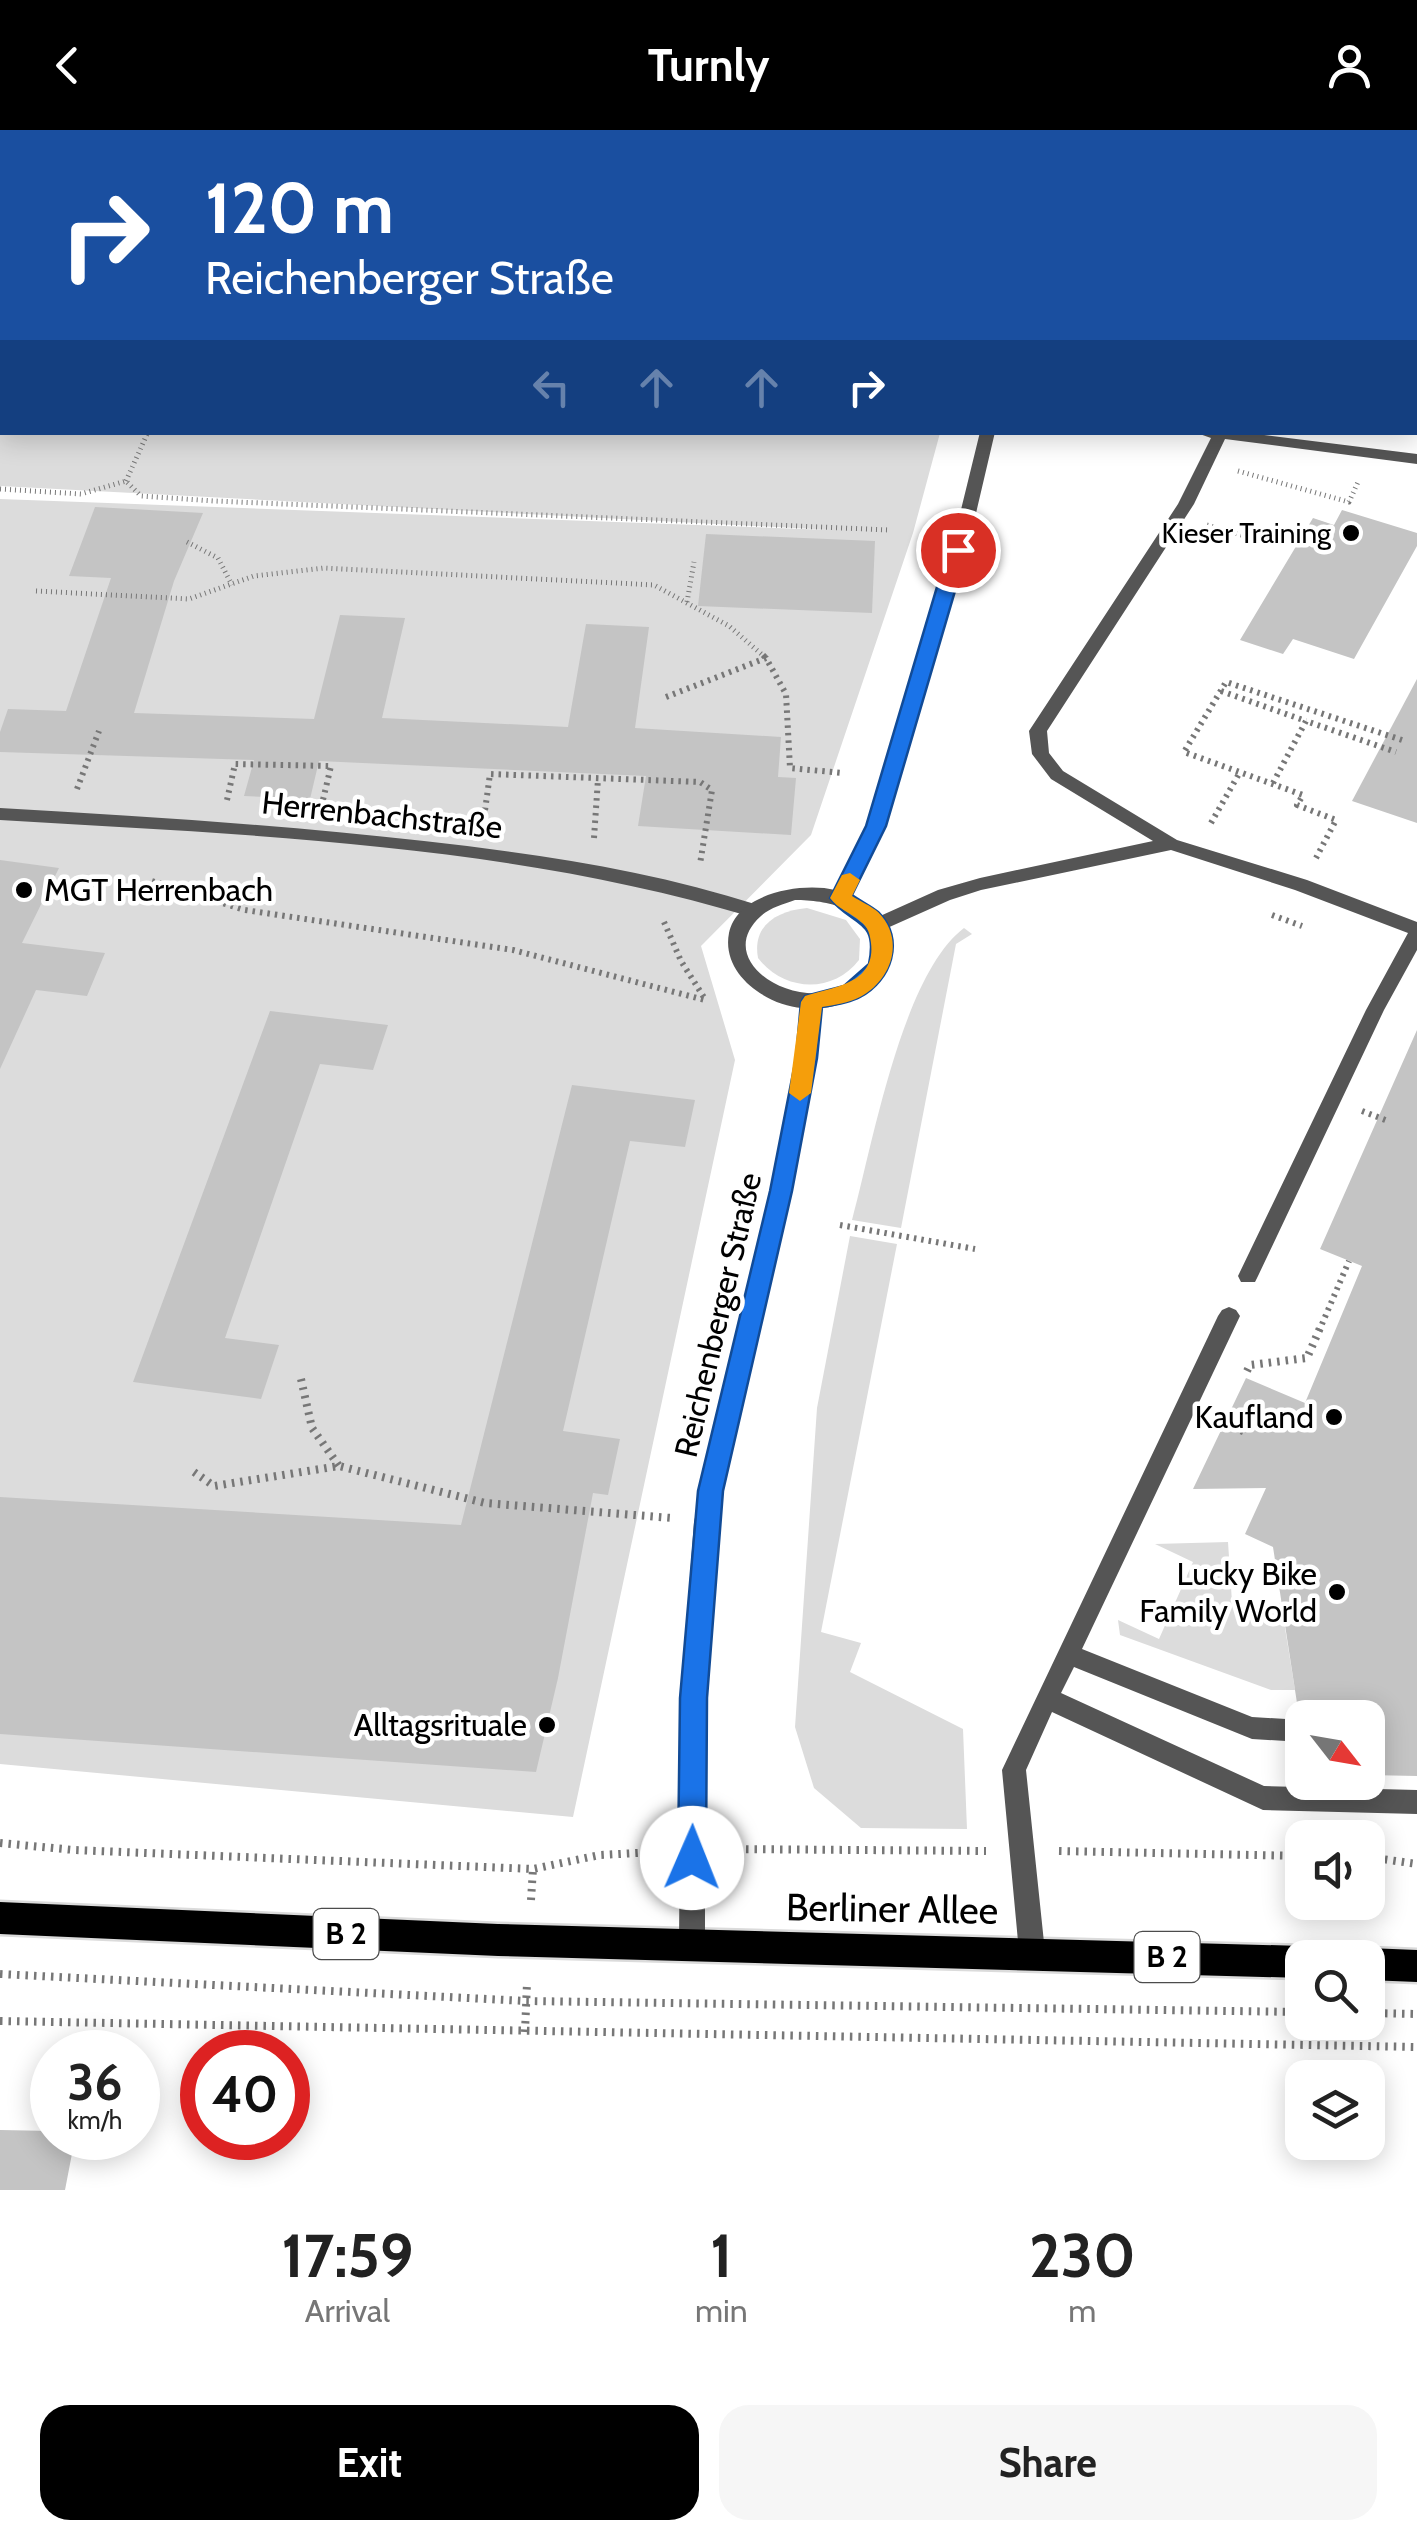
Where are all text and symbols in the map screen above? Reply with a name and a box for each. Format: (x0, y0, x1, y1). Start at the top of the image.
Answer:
icon: back (40, 38, 95, 93)
text: Turnly (648, 38, 769, 92)
icon: person (1322, 38, 1377, 93)
text: 120 m (205, 165, 394, 251)
icon: right (40, 170, 170, 300)
text: Reichenberger Straße (205, 251, 614, 305)
icon: left (524, 360, 579, 415)
icon: ahead (629, 360, 684, 415)
icon: ahead (734, 360, 789, 415)
icon: right (839, 360, 894, 415)
pin (916, 508, 1001, 593)
place label: Kieser Training (1161, 516, 1332, 550)
marker: Kieser Training (1340, 522, 1362, 544)
icon: arrive (931, 523, 986, 578)
street label: Herrenbachstraße (260, 782, 504, 847)
place label: MGT Herrenbach (44, 870, 273, 909)
marker: MGT Herrenbach (13, 879, 35, 901)
street label: Reichenberger Straße (666, 1169, 769, 1461)
place label: Kaufland (1195, 1397, 1314, 1436)
marker: Kaufland (1323, 1406, 1345, 1428)
place label: Lucky Bike Family World (1139, 1554, 1317, 1630)
marker: Lucky Bike Family World (1326, 1581, 1348, 1603)
north arrow (1285, 1700, 1385, 1800)
map controls (1285, 1700, 1385, 2160)
place label: Alltagsrituale (354, 1705, 527, 1744)
marker: Alltagsrituale (536, 1714, 558, 1736)
position arrow (640, 1806, 744, 1910)
button: sound (1285, 1820, 1385, 1920)
street label: Berliner Allee (785, 1883, 999, 1934)
road number: B 2 (314, 1909, 378, 1959)
road number: B 2 (1134, 1932, 1200, 1982)
button: search (1285, 1940, 1385, 2040)
speed limit sign: 40 (180, 2030, 310, 2160)
text: 36 (67, 2052, 123, 2113)
button: layers (1285, 2060, 1385, 2160)
text: km/h (68, 2105, 122, 2135)
text: 17:59 (281, 2219, 413, 2292)
text: 1 (710, 2219, 732, 2292)
text: 230 (1029, 2219, 1136, 2292)
text: Arrival (305, 2291, 390, 2330)
text: min (695, 2291, 748, 2330)
text: m (1068, 2291, 1096, 2330)
button: Exit (40, 2405, 699, 2520)
button: Share (719, 2405, 1377, 2520)

